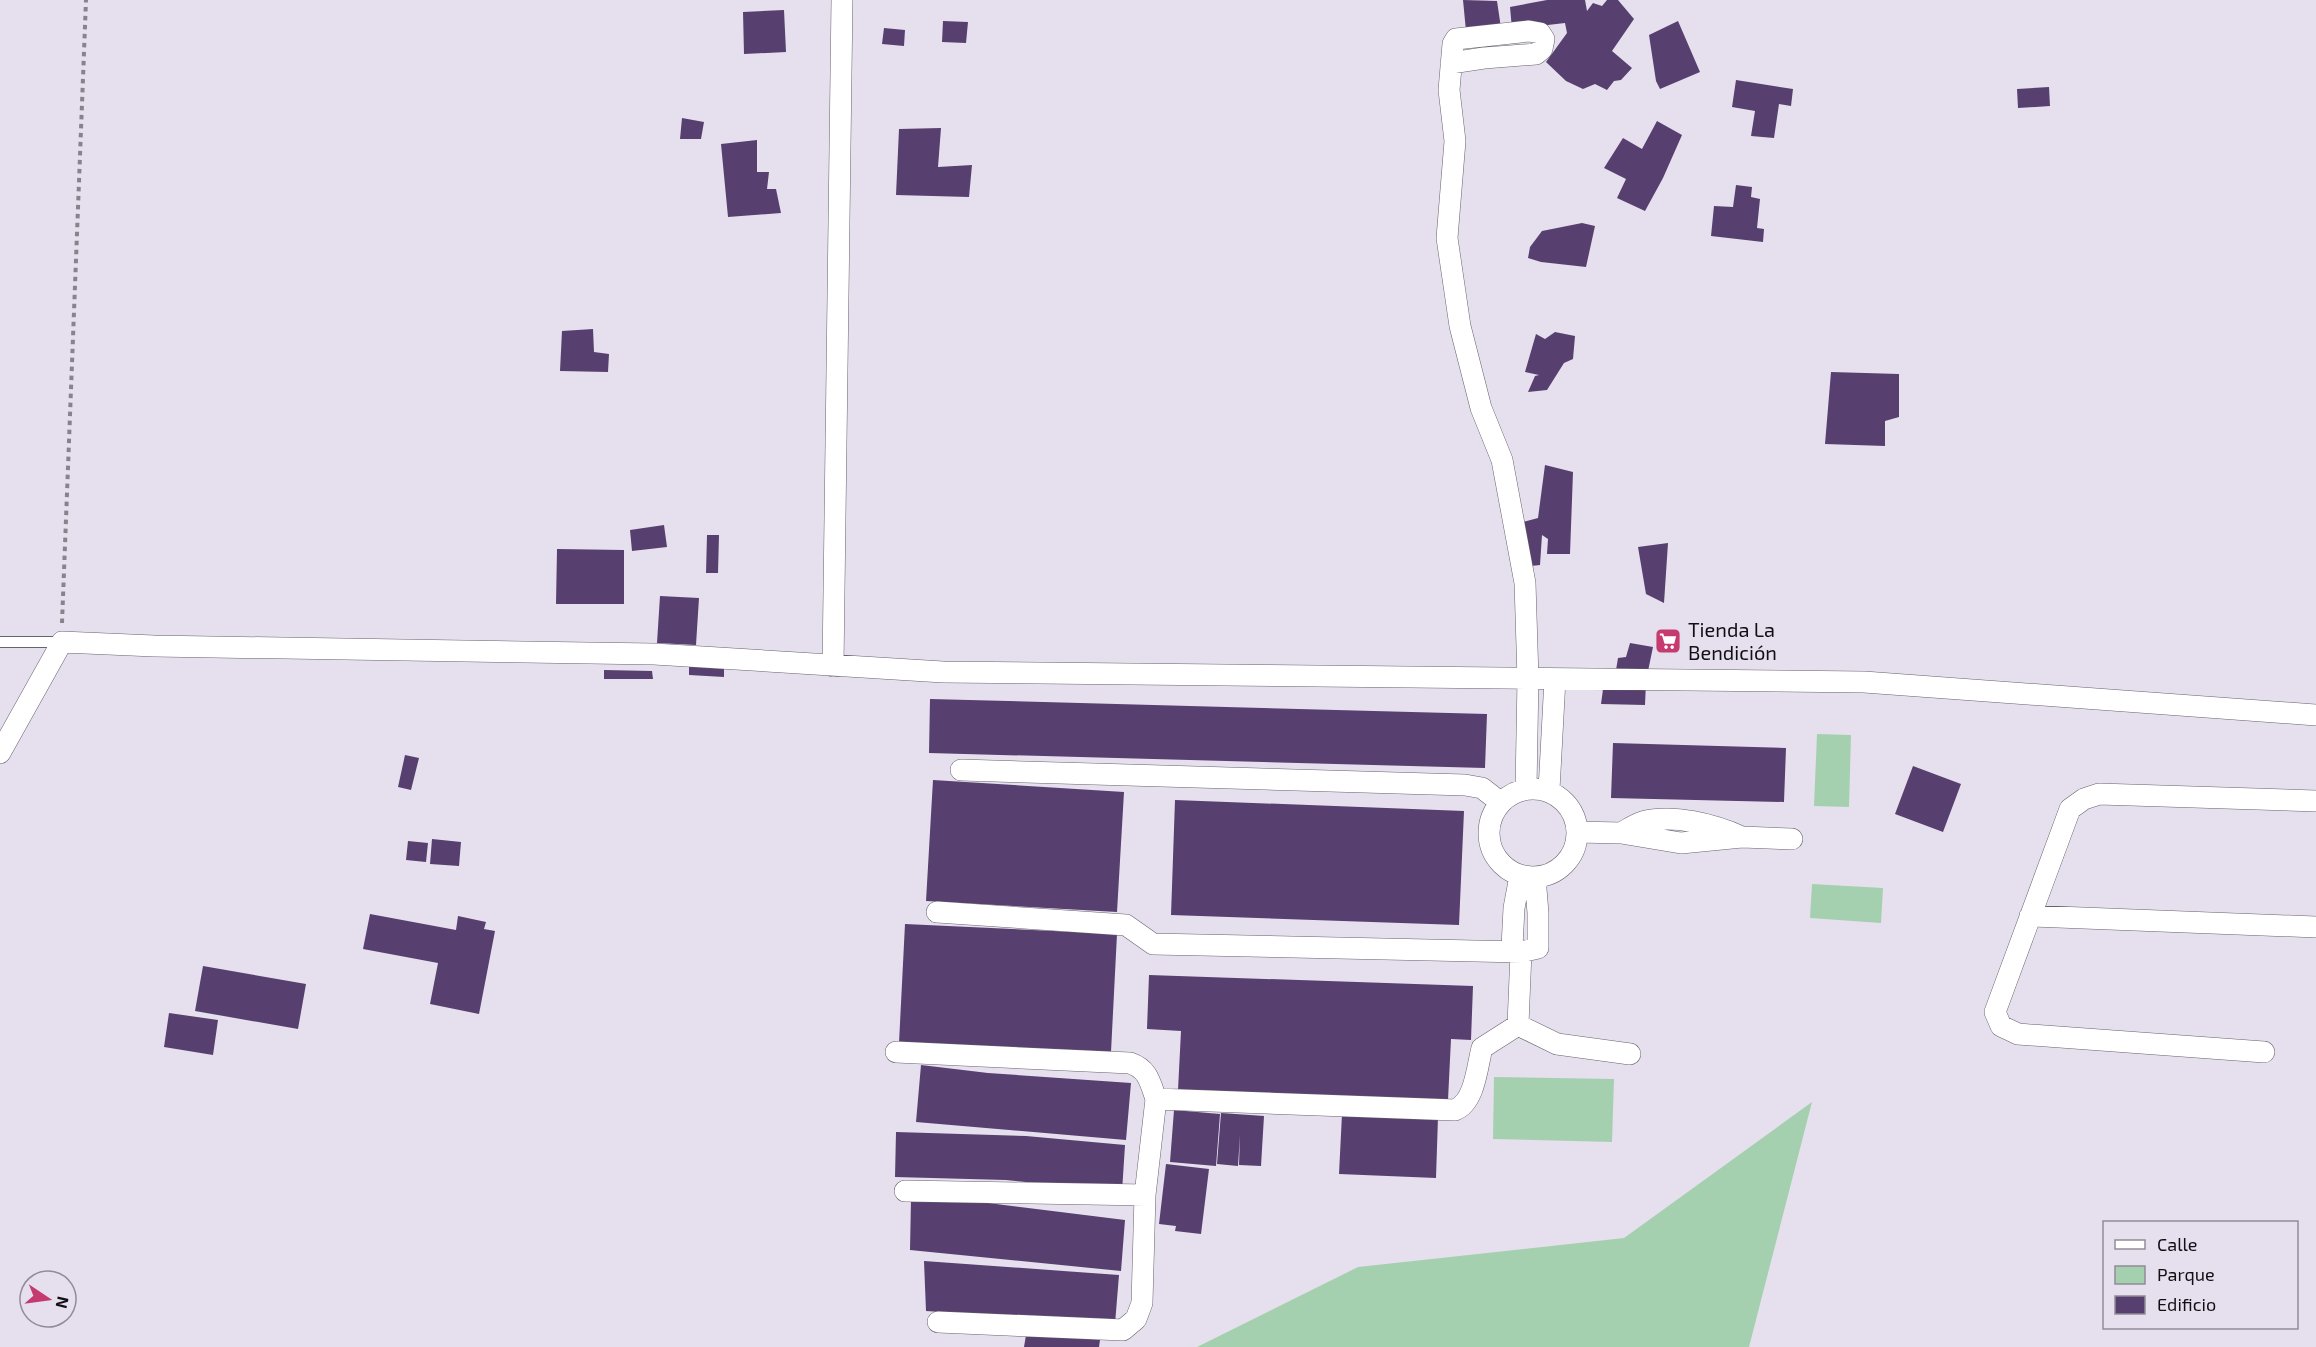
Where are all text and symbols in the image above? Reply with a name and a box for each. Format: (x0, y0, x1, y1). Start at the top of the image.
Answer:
place label: Tienda La Bendición (1688, 617, 1777, 664)
supermarket icon: Tienda La Bendición (1653, 626, 1683, 656)
legend (2103, 1221, 2298, 1329)
text: Calle (2157, 1233, 2198, 1255)
text: Parque (2157, 1263, 2215, 1285)
north arrow (18, 1269, 78, 1329)
text: Edificio (2157, 1293, 2216, 1315)
text: N (53, 1295, 74, 1310)

